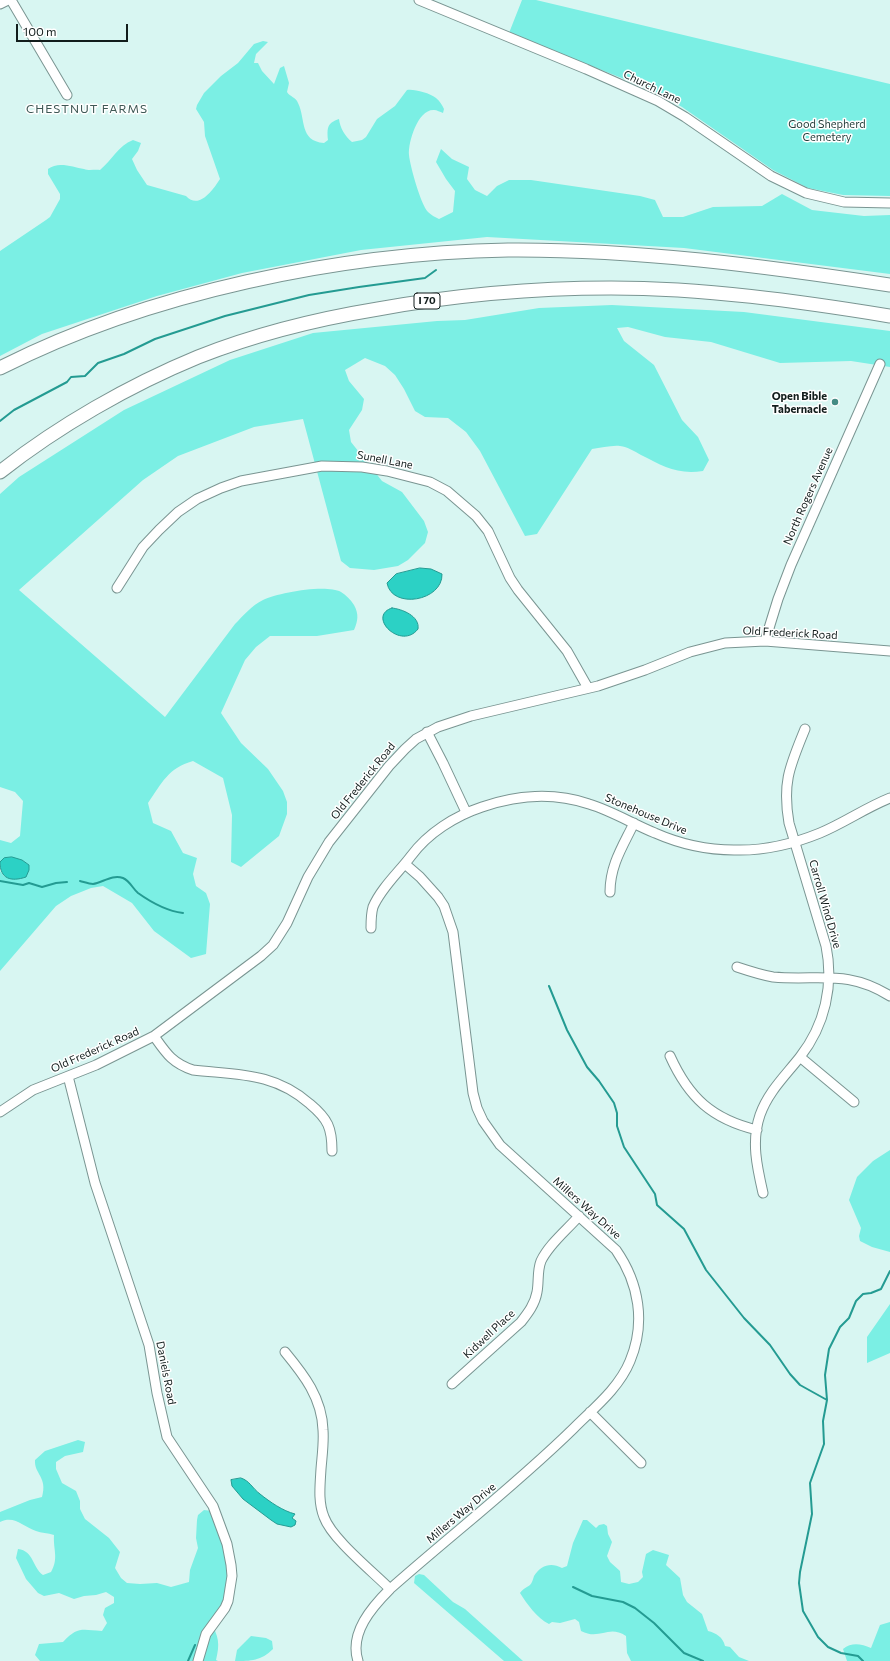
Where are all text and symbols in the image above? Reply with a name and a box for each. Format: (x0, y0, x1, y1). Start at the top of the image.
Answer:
scale bar (18, 16, 130, 42)
text: 100 m (23, 24, 57, 38)
street label: Church Lane (621, 67, 683, 107)
district label: CHESTNUT FARMS (26, 102, 148, 116)
park label: Good Shepherd Cemetery (788, 117, 866, 143)
road number: I 70 (414, 293, 440, 309)
place label: Open Bible Tabernacle (772, 389, 827, 415)
marker: Open Bible Tabernacle (830, 397, 840, 407)
street label: North Rogers Avenue (781, 445, 835, 547)
street label: Sunell Lane (356, 448, 414, 472)
street label: Old Frederick Road (742, 624, 838, 642)
street label: Old Frederick Road (328, 740, 398, 822)
street label: Stonehouse Drive (603, 791, 689, 837)
street label: Carroll Wind Drive (806, 858, 844, 950)
street label: Old Frederick Road (49, 1025, 141, 1075)
street label: Millers Way Drive (550, 1174, 624, 1242)
street label: Kidwell Place (461, 1307, 517, 1361)
street label: Daniels Road (153, 1340, 179, 1406)
street label: Millers Way Drive (424, 1480, 498, 1546)

